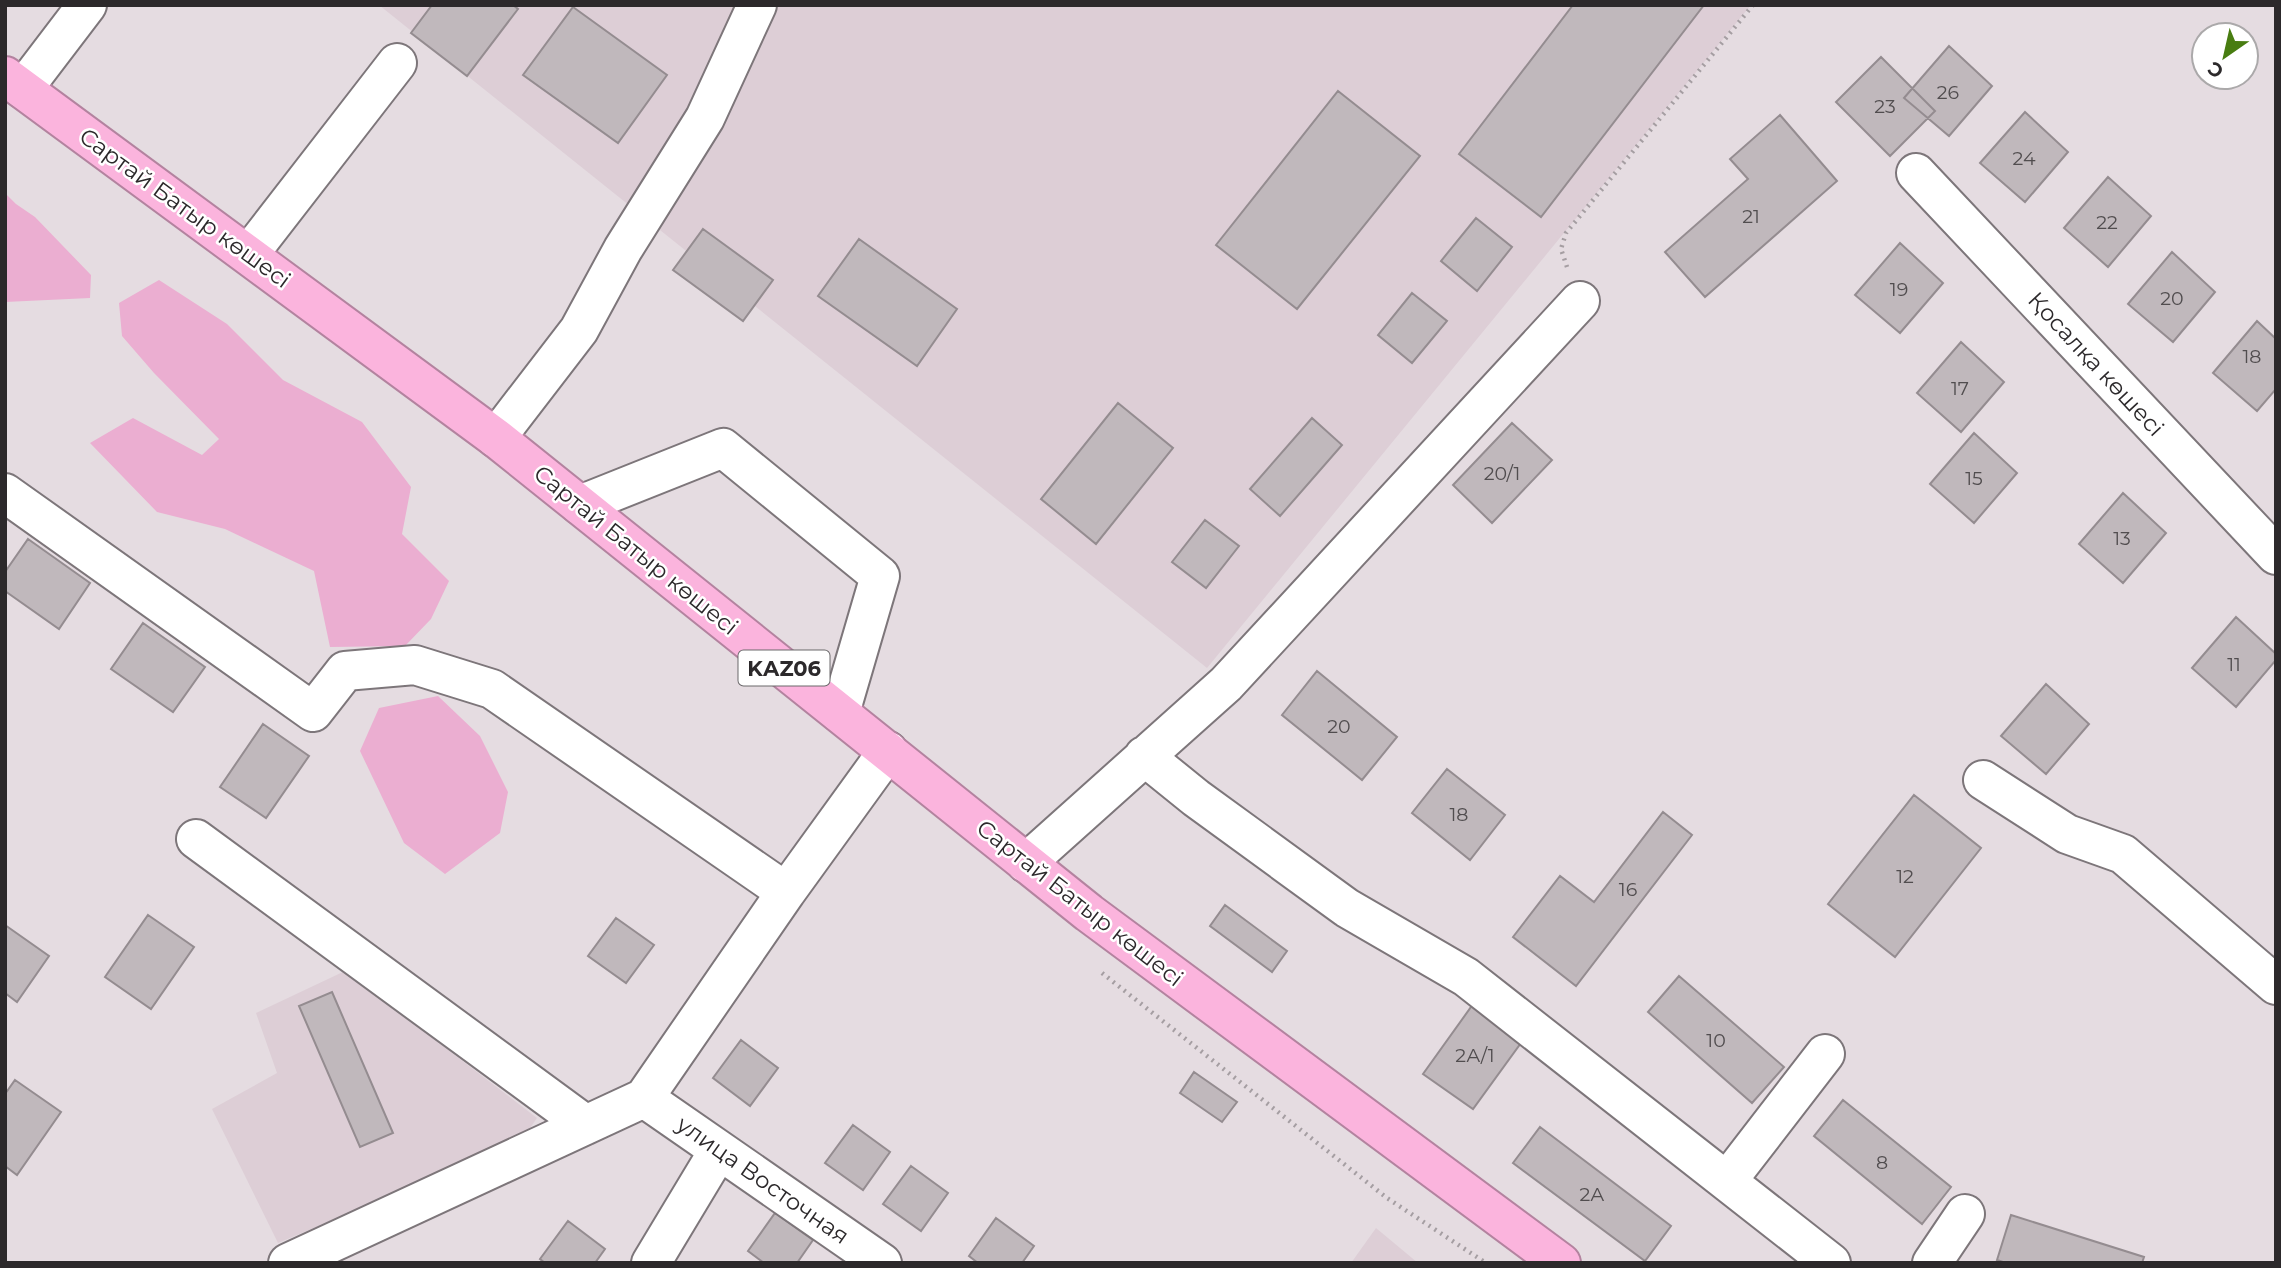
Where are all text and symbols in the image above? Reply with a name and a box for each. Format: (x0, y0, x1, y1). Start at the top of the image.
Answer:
north arrow (2190, 21, 2260, 91)
text: С (2203, 56, 2228, 83)
house number: 26 (1937, 81, 1959, 104)
house number: 23 (1874, 95, 1896, 118)
street label: Сартай Батыр көшесі (74, 122, 296, 294)
house number: 24 (2013, 147, 2036, 170)
house number: 21 (1742, 205, 1760, 228)
house number: 22 (2096, 211, 2118, 234)
house number: 19 (1890, 278, 1908, 301)
street label: Қосалқа көшесі (2022, 286, 2170, 442)
house number: 20 (2160, 287, 2184, 310)
house number: 18 (2243, 345, 2261, 368)
house number: 17 (1951, 377, 1969, 400)
street label: Сартай Батыр көшесі (528, 459, 744, 641)
house number: 20/1 (1484, 462, 1520, 485)
house number: 15 (1965, 467, 1983, 490)
house number: 13 (2113, 527, 2131, 550)
road number: KАZ06 (738, 650, 830, 686)
house number: 11 (2227, 653, 2241, 676)
house number: 20 (1327, 715, 1351, 738)
house number: 18 (1450, 803, 1468, 826)
street label: Сартай Батыр көшесі (971, 814, 1189, 992)
house number: 12 (1896, 865, 1914, 888)
house number: 16 (1619, 878, 1637, 901)
house number: 10 (1706, 1029, 1726, 1052)
house number: 2А/1 (1455, 1044, 1495, 1067)
street label: улица Восточная (671, 1109, 855, 1250)
house number: 8 (1876, 1151, 1888, 1174)
house number: 2А (1580, 1183, 1604, 1206)

